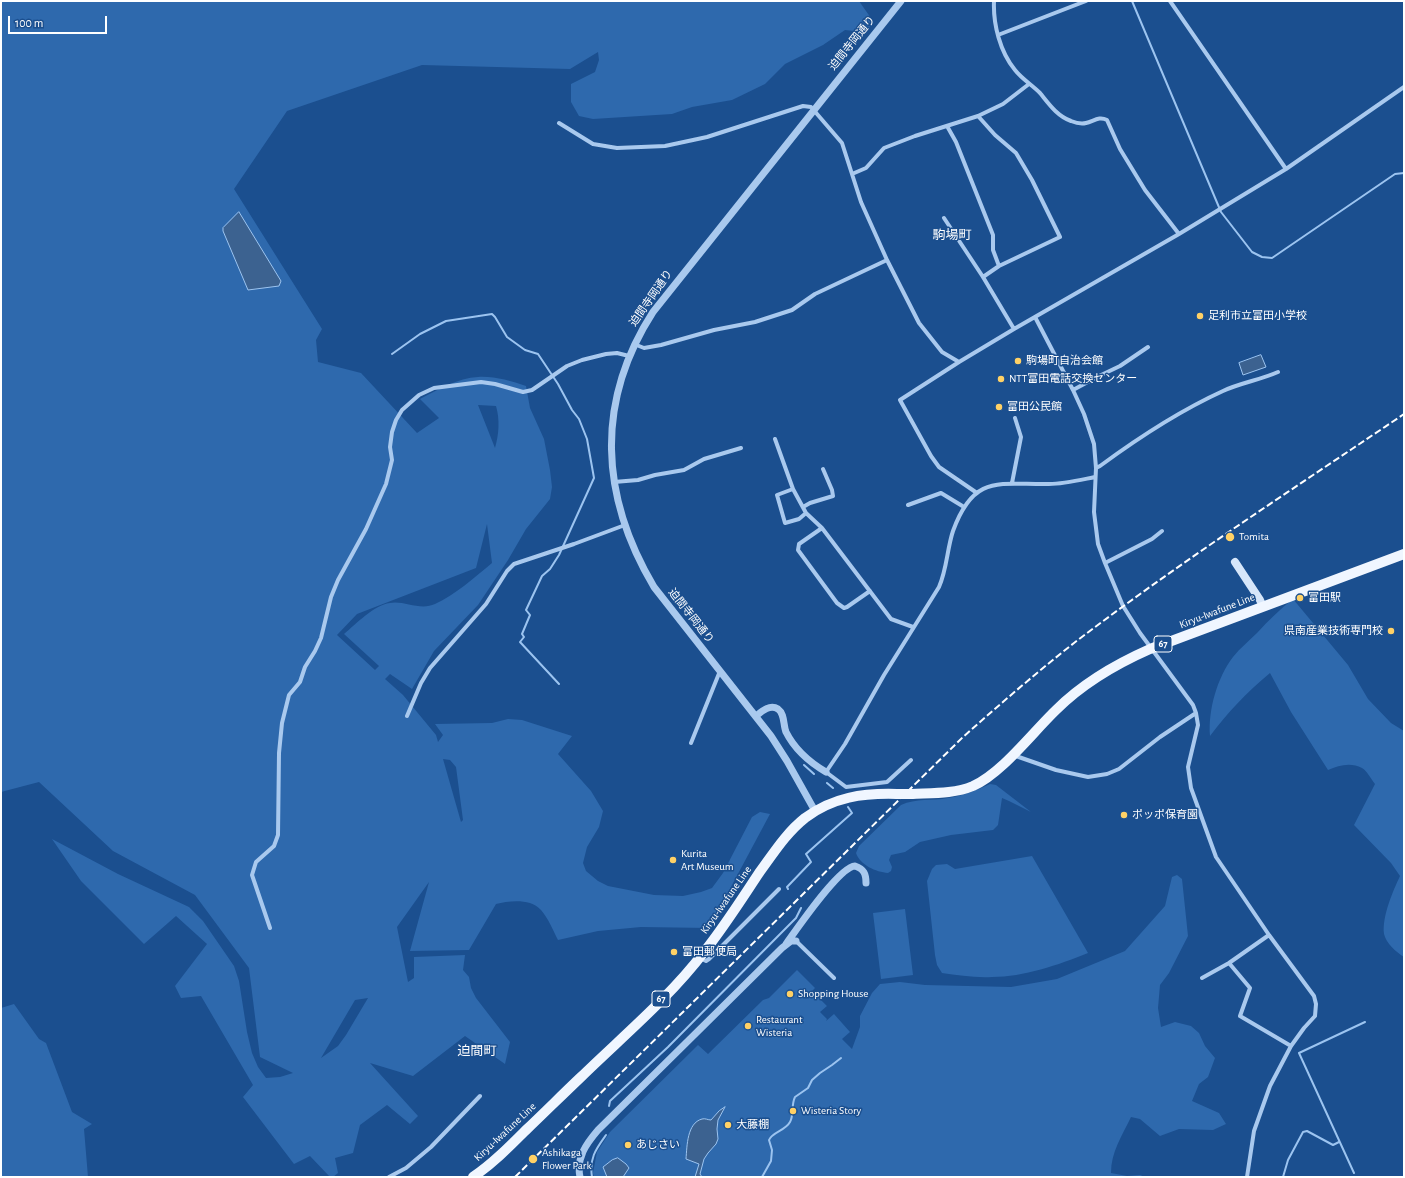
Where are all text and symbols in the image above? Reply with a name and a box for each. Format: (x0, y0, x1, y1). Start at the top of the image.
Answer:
scale bar (10, 8, 109, 34)
street label: 迫間寺岡通り (826, 13, 878, 73)
text: 100 m (15, 17, 43, 29)
district label: 駒場町 (933, 227, 971, 243)
street label: 迫間寺岡通り (627, 267, 675, 329)
place label: 足利市立富田小学校 (1208, 309, 1307, 323)
marker: 足利市立富田小学校 (1195, 311, 1205, 321)
place label: 駒場町自治会館 (1026, 354, 1103, 368)
marker: 駒場町自治会館 (1013, 356, 1023, 366)
place label: NTT富田電話交換センター (1009, 372, 1137, 386)
marker: NTT富田電話交換センター (996, 374, 1006, 384)
place label: 富田公民館 (1007, 400, 1062, 414)
marker: 富田公民館 (994, 402, 1004, 412)
place label: Tomita (1239, 530, 1269, 544)
marker: Tomita (1224, 531, 1236, 543)
street label: 迫間寺岡通り (665, 586, 717, 646)
street label: Kiryu-Iwafune Line (1177, 591, 1257, 631)
place label: 富田駅 (1308, 591, 1341, 605)
marker: 富田駅 (1295, 593, 1305, 603)
place label: 県南産業技術専門校 (1284, 624, 1383, 638)
marker: 県南産業技術専門校 (1386, 626, 1396, 636)
road number: 67 (1154, 636, 1172, 652)
place label: ポッポ保育園 (1132, 808, 1198, 822)
marker: ポッポ保育園 (1119, 810, 1129, 820)
place label: Kurita Art Museum (681, 847, 734, 873)
marker: Kurita Art Museum (668, 855, 678, 865)
street label: Kiryu-Iwafune Line (698, 863, 754, 937)
place label: 富田郵便局 (682, 945, 737, 959)
marker: 富田郵便局 (669, 947, 679, 957)
place label: Shopping House (798, 987, 868, 1001)
marker: Shopping House (785, 989, 795, 999)
road number: 67 (652, 991, 670, 1007)
place label: Restaurant Wisteria (756, 1013, 803, 1039)
marker: Restaurant Wisteria (743, 1021, 753, 1031)
district label: 迫間町 (458, 1043, 496, 1059)
street label: Kiryu-Iwafune Line (471, 1100, 539, 1164)
place label: Wisteria Story (801, 1104, 861, 1118)
marker: Wisteria Story (788, 1106, 798, 1116)
place label: 大藤棚 (736, 1118, 769, 1132)
marker: 大藤棚 (723, 1120, 733, 1130)
place label: あじさい (636, 1138, 680, 1152)
marker: あじさい (623, 1140, 633, 1150)
place label: Ashikaga Flower Park (542, 1146, 591, 1172)
marker: Ashikaga Flower Park (527, 1153, 539, 1165)

